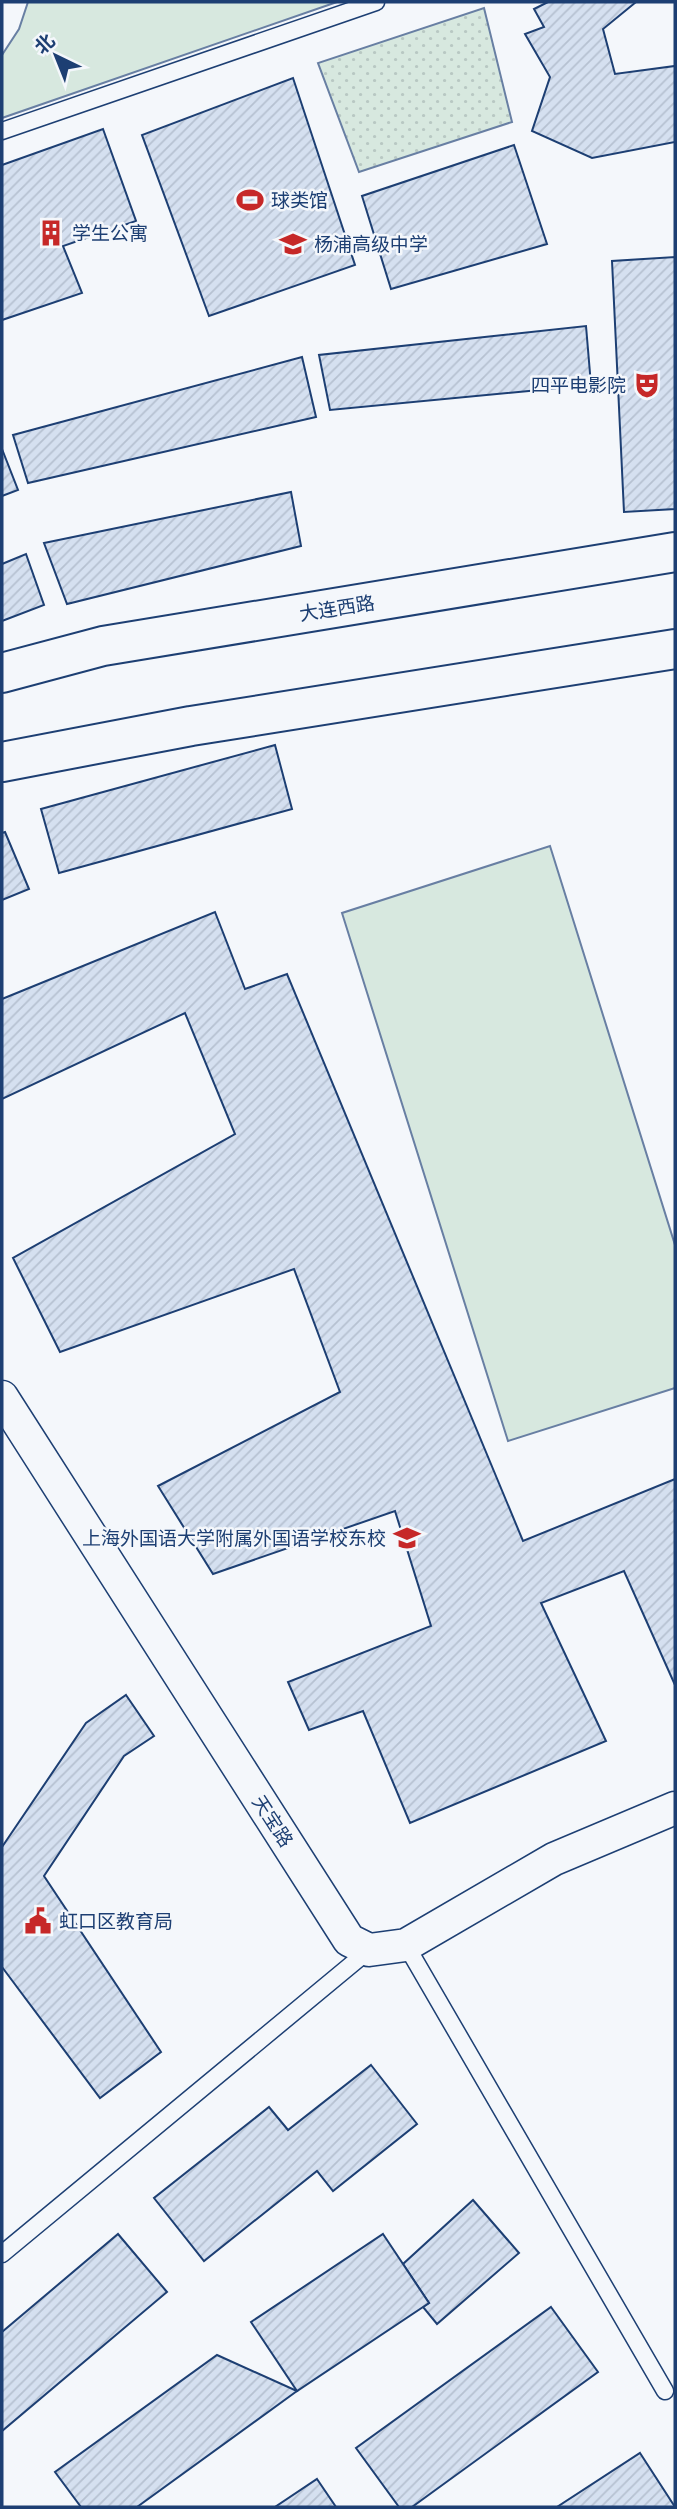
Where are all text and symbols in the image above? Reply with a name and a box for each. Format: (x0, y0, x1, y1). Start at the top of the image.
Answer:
north arrow (21, 21, 91, 91)
text: 北 (29, 28, 59, 58)
sports icon: 球类馆 (235, 185, 265, 215)
place label: 球类馆 (271, 188, 328, 211)
building icon: 学生公寓 (36, 218, 66, 248)
place label: 学生公寓 (72, 221, 148, 244)
school or university icon: 杨浦高级中学 (278, 229, 308, 259)
place label: 杨浦高级中学 (314, 232, 428, 255)
theatre icon: 四平电影院 (632, 370, 662, 400)
place label: 四平电影院 (531, 373, 626, 396)
street label: 大连西路 (298, 590, 376, 625)
school or university icon: 上海外国语大学附属外国语学校东校 (392, 1523, 422, 1553)
place label: 上海外国语大学附属外国语学校东校 (82, 1526, 386, 1549)
street label: 天宝路 (248, 1791, 299, 1851)
public building icon: 虹口区教育局 (23, 1906, 53, 1936)
place label: 虹口区教育局 (59, 1909, 173, 1932)

